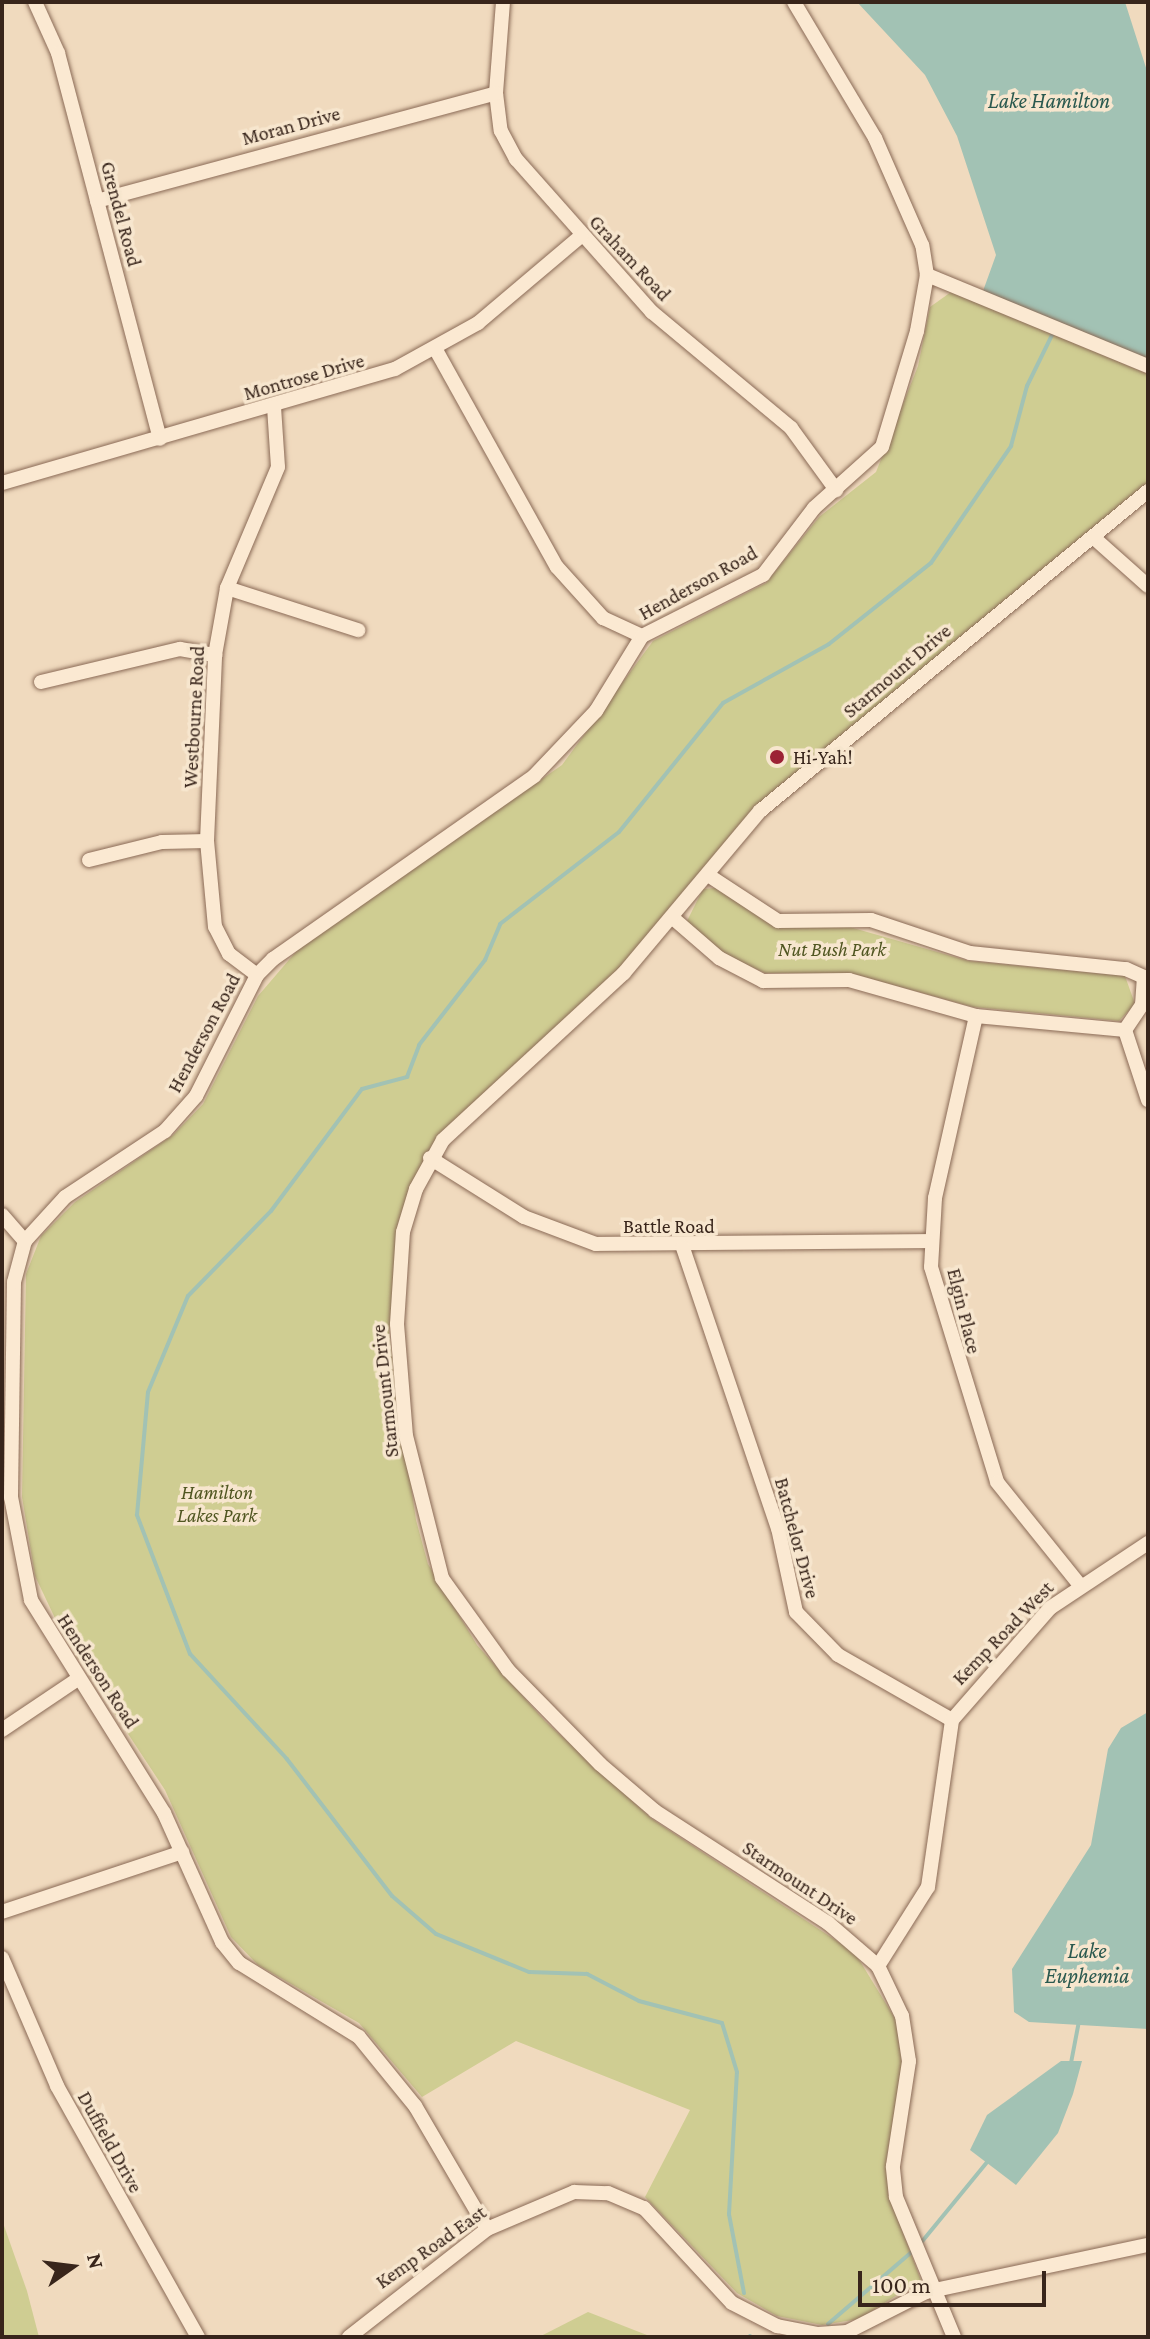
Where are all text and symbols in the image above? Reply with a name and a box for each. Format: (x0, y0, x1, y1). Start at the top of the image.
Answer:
water label: Lake Hamilton (988, 88, 1110, 114)
street label: Moran Drive (239, 101, 343, 151)
street label: Grendel Road (95, 159, 147, 269)
street label: Graham Road (584, 210, 676, 306)
street label: Montrose Drive (241, 348, 367, 406)
street label: Henderson Road (635, 541, 761, 625)
street label: Starmount Drive (838, 619, 956, 723)
street label: Westbourne Road (178, 645, 210, 789)
place label: Hi-Yah! (793, 745, 853, 769)
marker: Hi-Yah! (768, 748, 786, 766)
park label: Nut Bush Park (778, 937, 886, 961)
street label: Henderson Road (162, 969, 246, 1097)
street label: Battle Road (623, 1214, 715, 1238)
street label: Elgin Place (942, 1266, 986, 1356)
street label: Starmount Drive (366, 1323, 404, 1459)
street label: Batchelor Drive (769, 1475, 825, 1601)
park label: Hamilton Lakes Park (177, 1480, 257, 1527)
street label: Kemp Road West (947, 1576, 1059, 1690)
street label: Henderson Road (52, 1609, 144, 1733)
street label: Starmount Drive (738, 1836, 862, 1930)
water label: Lake Euphemia (1045, 1937, 1129, 1988)
street label: Duffield Drive (72, 2087, 148, 2197)
street label: Kemp Road East (371, 2200, 491, 2294)
north arrow (32, 2227, 112, 2307)
text: N (82, 2251, 110, 2271)
scale bar (862, 2255, 1050, 2305)
text: 100 m (872, 2271, 931, 2298)

